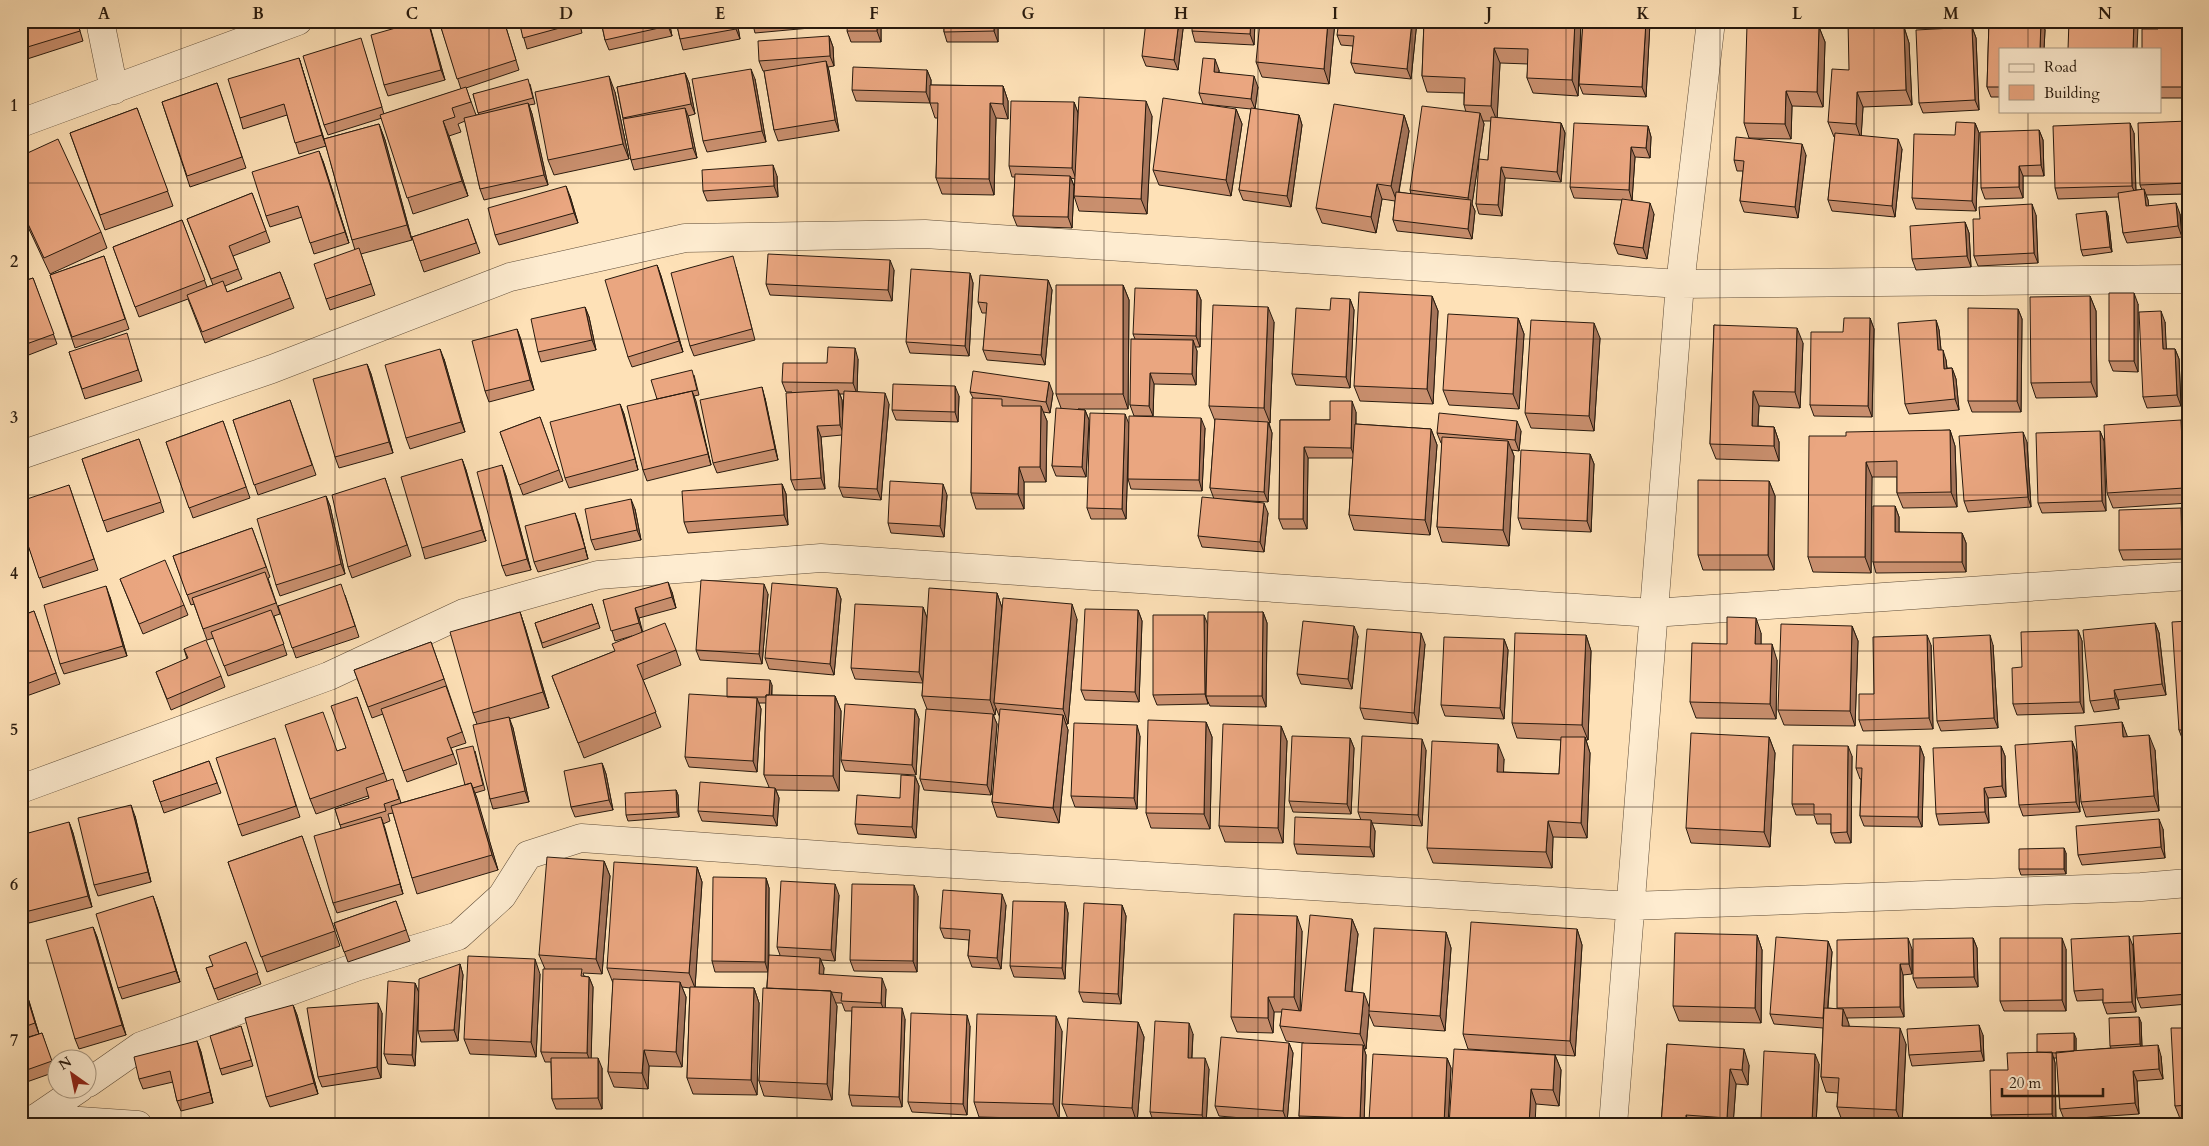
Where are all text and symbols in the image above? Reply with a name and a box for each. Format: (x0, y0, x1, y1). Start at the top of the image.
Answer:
text: A (98, 3, 110, 25)
text: B (252, 3, 264, 25)
text: C (406, 3, 418, 25)
text: D (559, 3, 573, 25)
text: E (715, 3, 725, 25)
text: F (869, 3, 879, 25)
text: G (1021, 3, 1035, 25)
text: H (1174, 3, 1188, 25)
text: I (1332, 3, 1338, 25)
text: J (1484, 3, 1492, 25)
text: K (1637, 3, 1650, 25)
text: L (1792, 3, 1803, 25)
text: M (1943, 3, 1959, 25)
text: N (2098, 3, 2112, 25)
legend (1999, 48, 2162, 112)
text: Road (2044, 57, 2077, 77)
text: Building (2044, 83, 2100, 103)
text: 1 (10, 95, 18, 117)
text: 2 (10, 251, 18, 273)
text: 3 (10, 407, 18, 429)
text: 4 (10, 563, 18, 585)
text: 5 (10, 719, 18, 741)
text: 6 (10, 874, 18, 896)
text: 7 (10, 1030, 18, 1052)
north arrow (48, 1048, 98, 1098)
text: N (55, 1052, 75, 1075)
scale bar (2002, 1066, 2103, 1098)
text: 20 m (2009, 1073, 2041, 1093)

